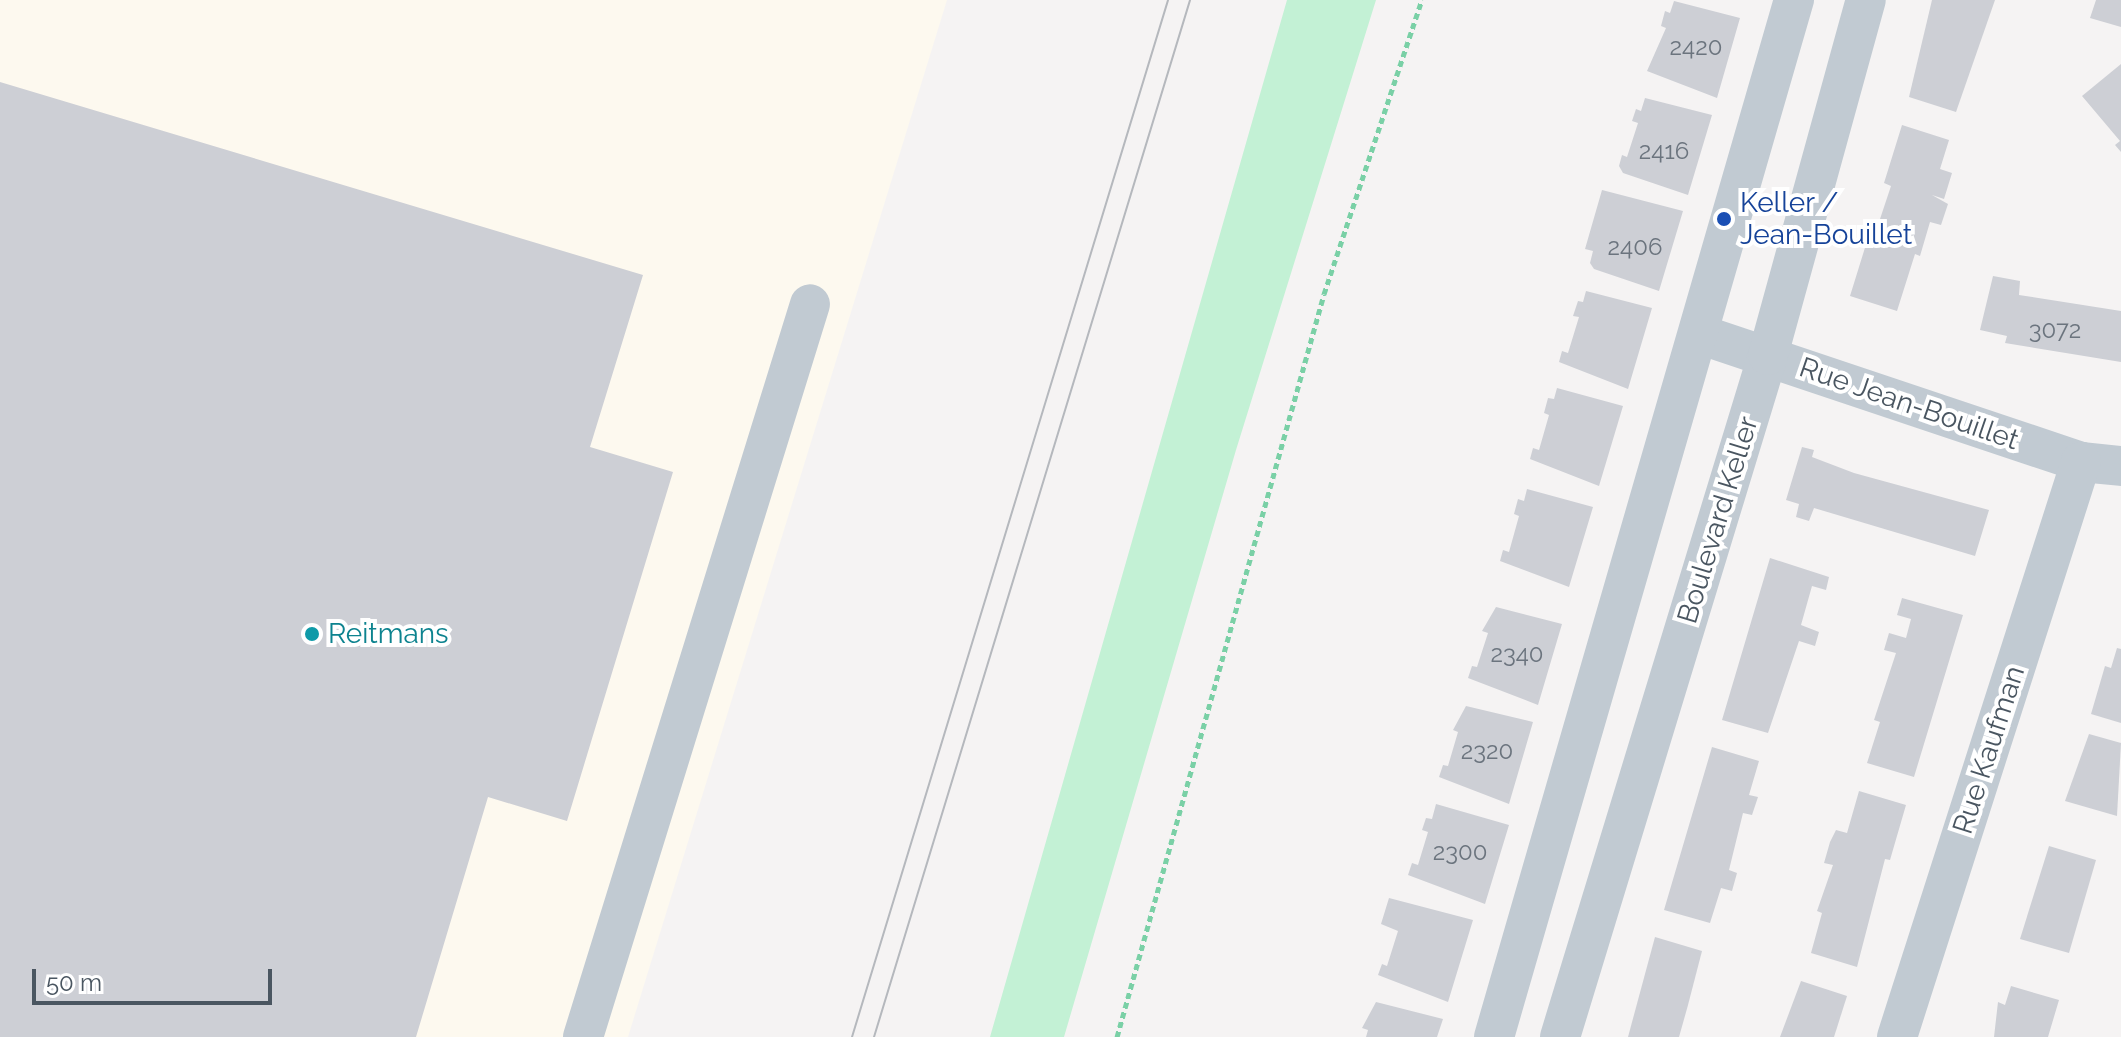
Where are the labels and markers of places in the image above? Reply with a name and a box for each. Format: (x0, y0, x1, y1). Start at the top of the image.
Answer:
place label: Keller / Jean-Bouillet (1740, 186, 1912, 252)
marker: Keller / Jean-Bouillet (1715, 210, 1733, 228)
place label: Reitmans (328, 617, 449, 651)
marker: Reitmans (303, 625, 321, 643)

